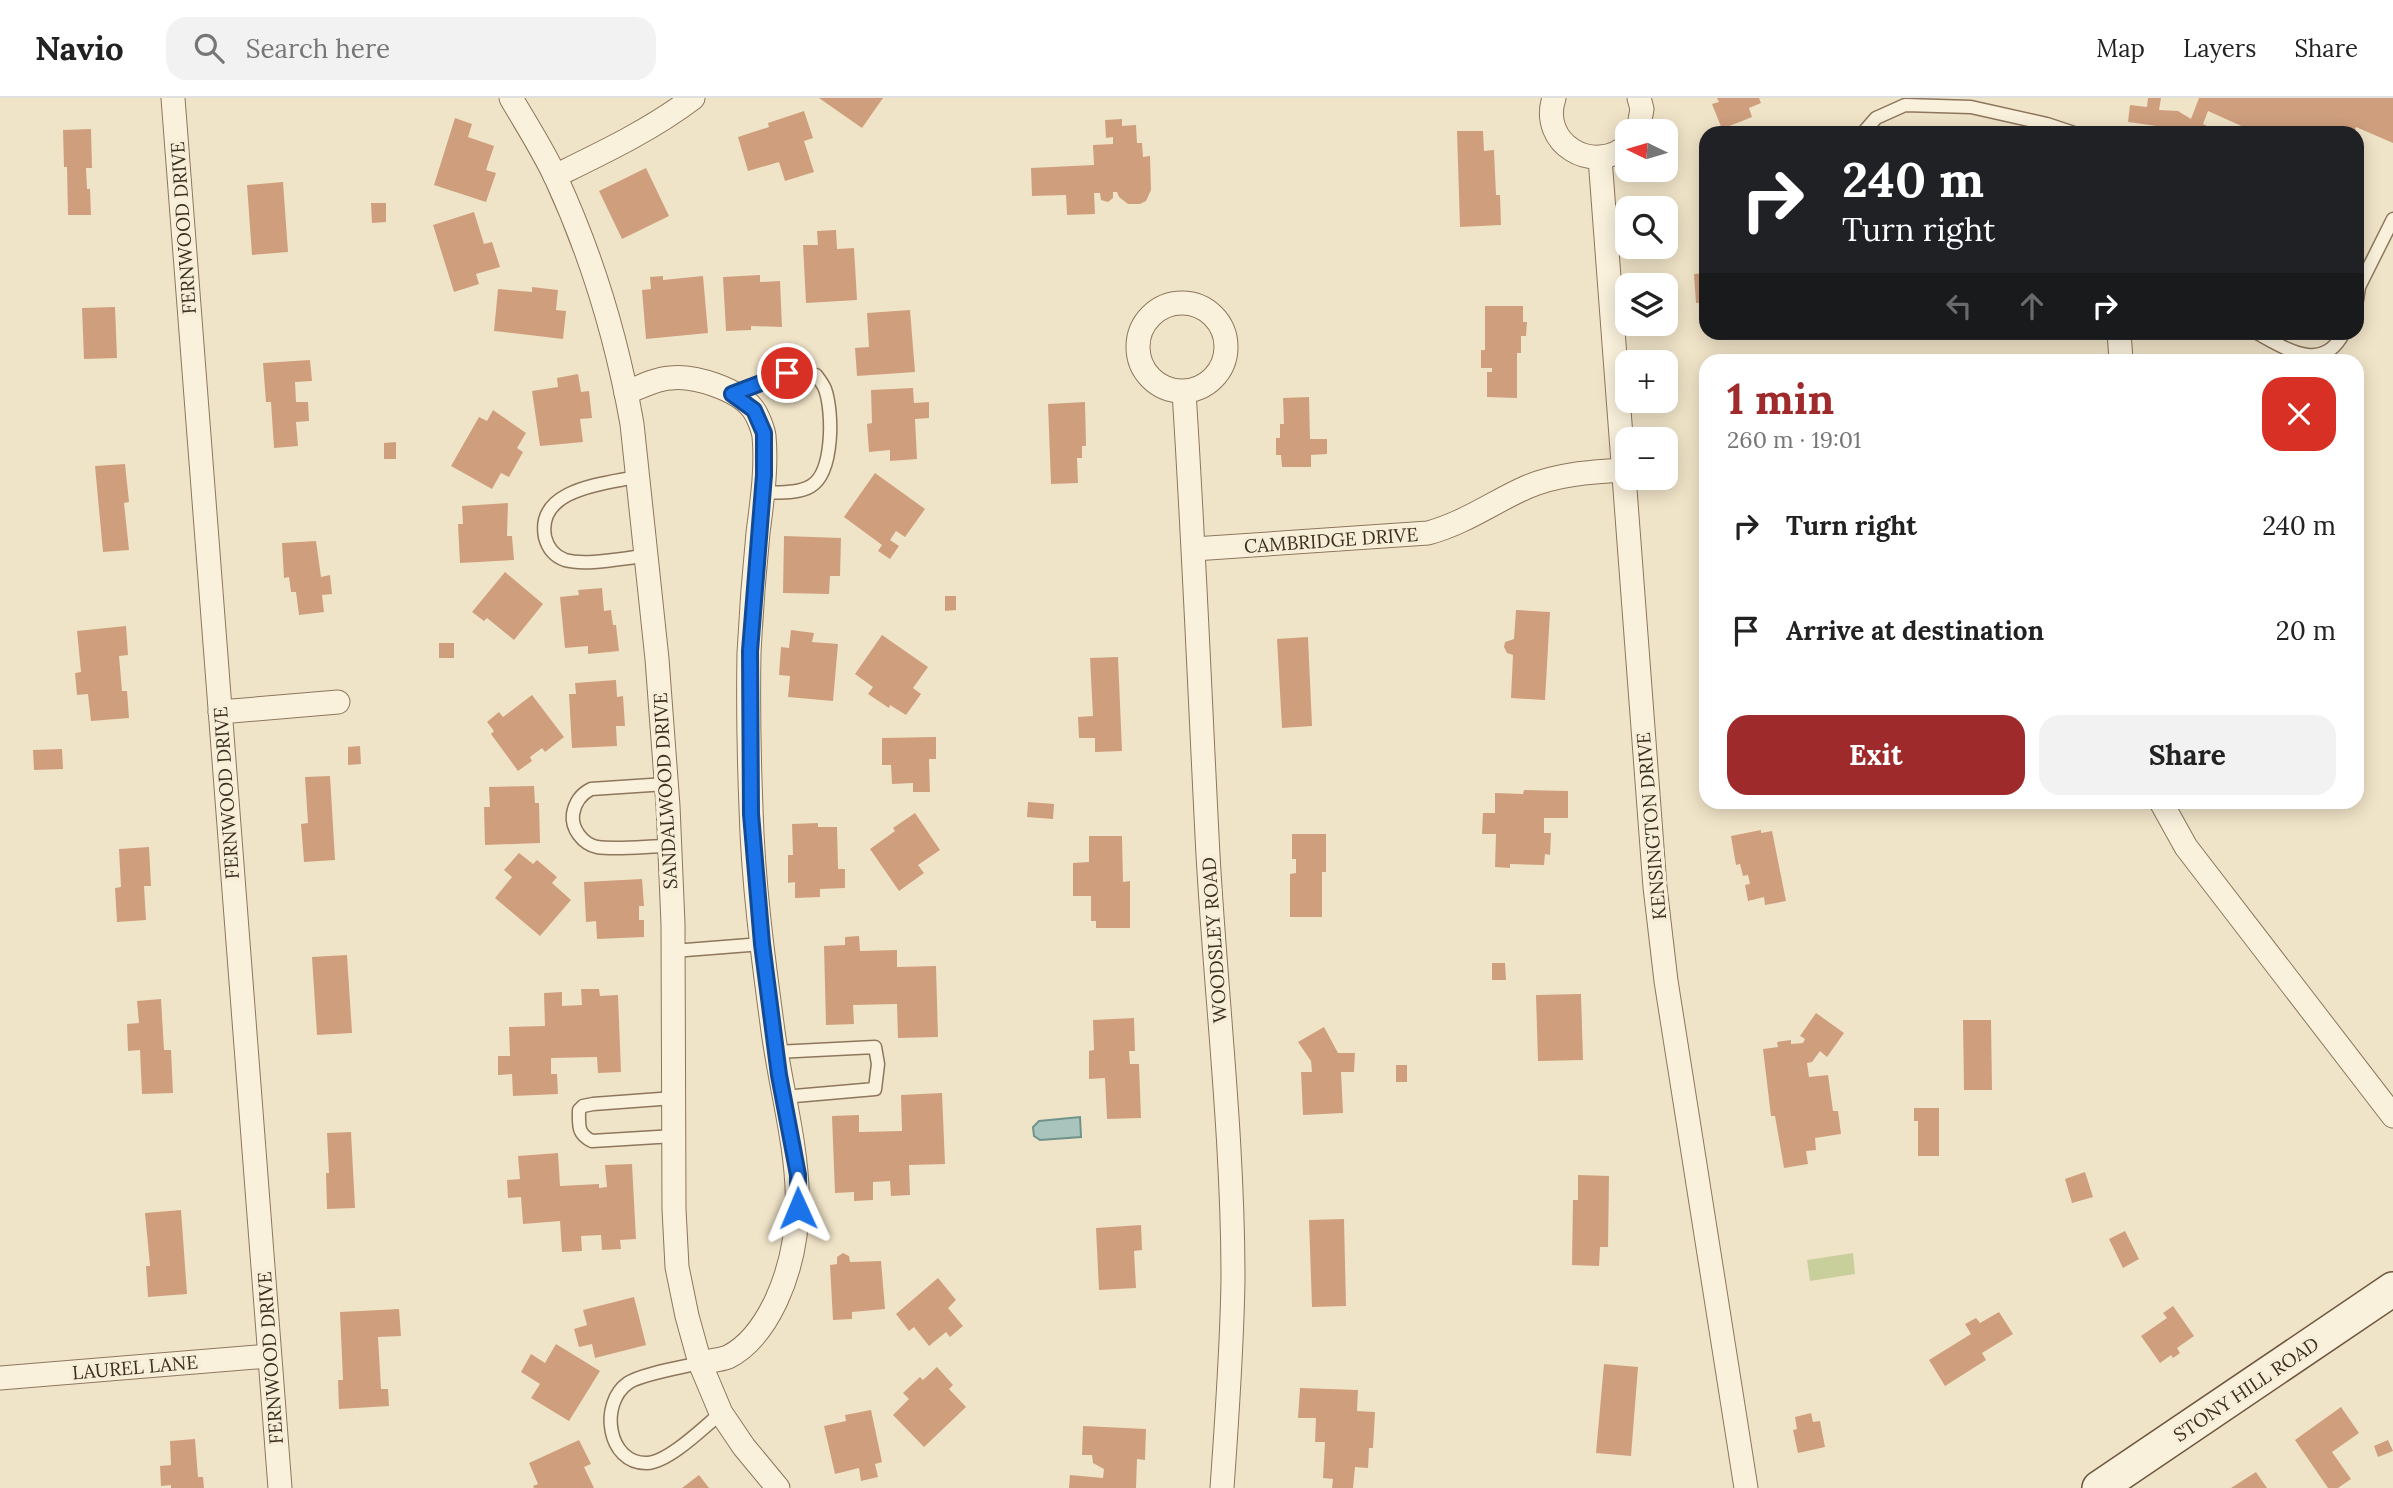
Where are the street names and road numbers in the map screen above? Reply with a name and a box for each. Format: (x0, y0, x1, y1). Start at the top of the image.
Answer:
street label: FERNWOOD DRIVE (165, 141, 201, 315)
street label: CAMBRIDGE DRIVE (1243, 522, 1419, 558)
street label: SANDALWOOD DRIVE (648, 692, 682, 890)
street label: FERNWOOD DRIVE (208, 706, 244, 880)
street label: KENSINGTON DRIVE (1631, 731, 1671, 921)
street label: WOODSLEY ROAD (1196, 856, 1232, 1024)
street label: FERNWOOD DRIVE (252, 1271, 288, 1445)
street label: STONY HILL ROAD (2169, 1331, 2323, 1447)
street label: LAUREL LANE (71, 1350, 199, 1384)

